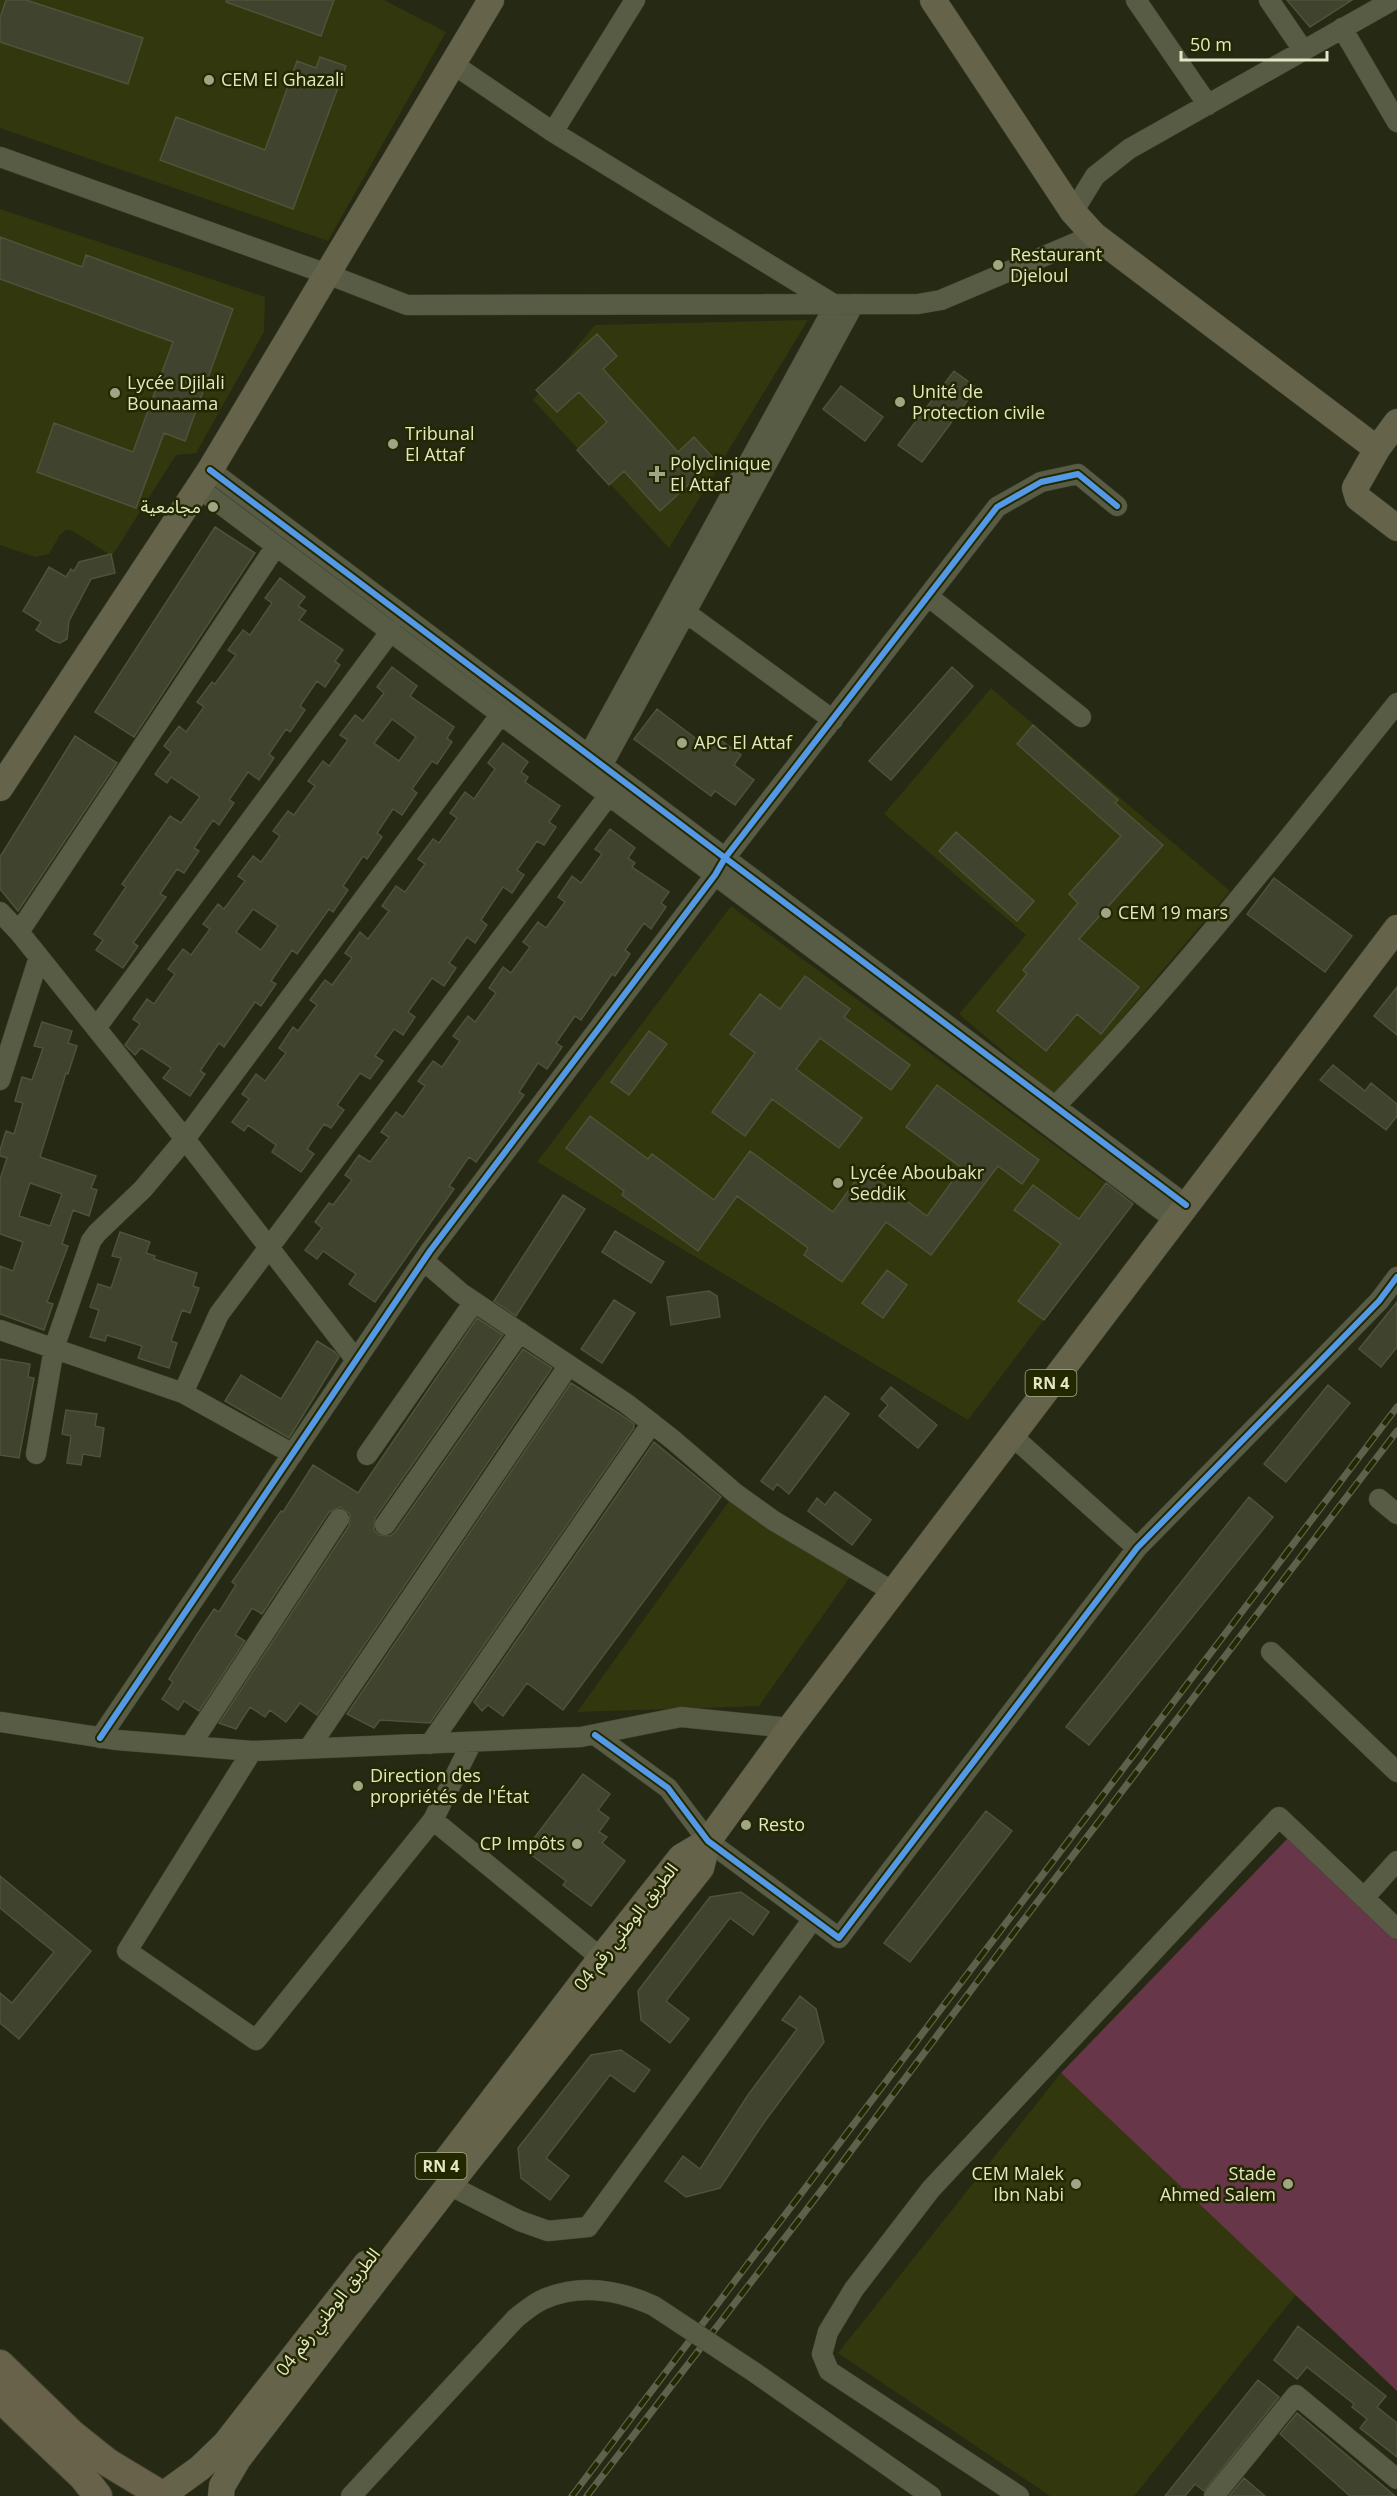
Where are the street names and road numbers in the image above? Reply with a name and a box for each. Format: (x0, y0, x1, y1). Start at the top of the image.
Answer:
road number: RN 4 (1026, 1370, 1076, 1396)
street label: الطريق الوطني رقم 04 (568, 1857, 684, 1997)
road number: RN 4 (416, 2153, 466, 2179)
street label: الطريق الوطني رقم 04 (270, 2242, 386, 2382)

